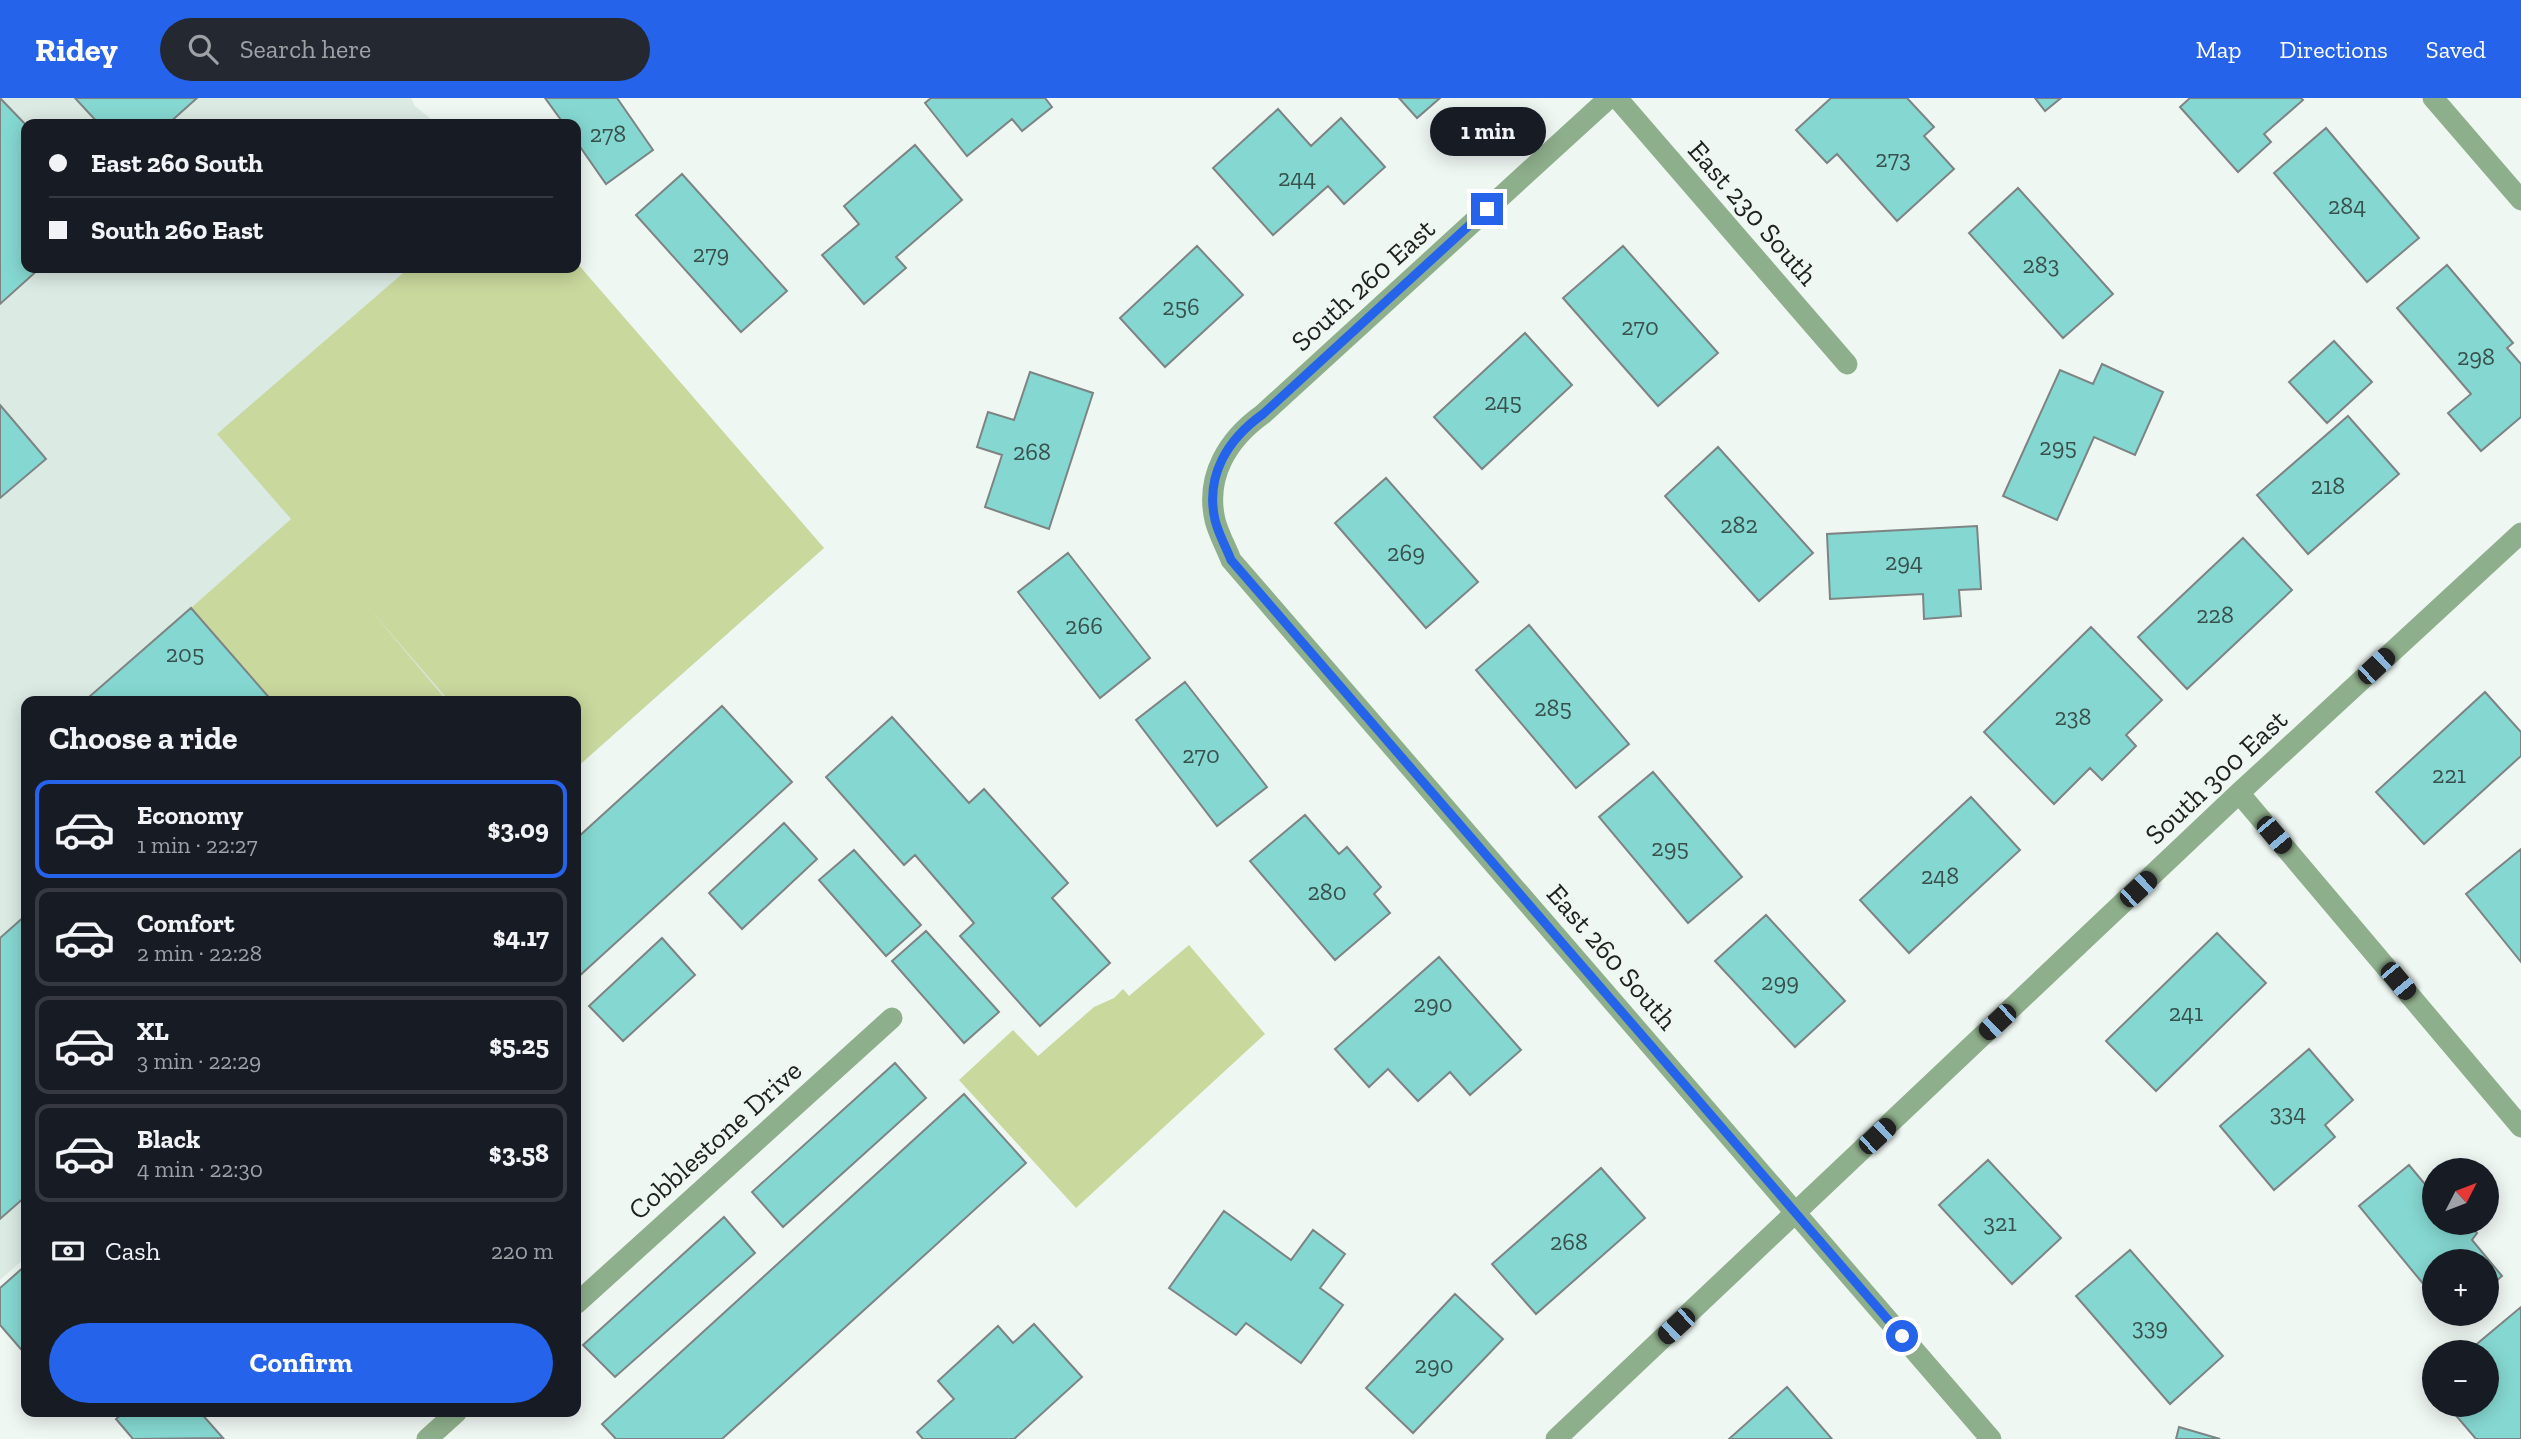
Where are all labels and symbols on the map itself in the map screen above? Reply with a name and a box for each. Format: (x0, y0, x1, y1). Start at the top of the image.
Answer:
callout: 1 min (1429, 108, 1545, 156)
house number: 278 (590, 119, 626, 148)
street label: East 230 South (1681, 134, 1825, 292)
house number: 273 (1875, 144, 1911, 173)
house number: 244 (1278, 163, 1316, 192)
house number: 284 (2328, 191, 2366, 220)
route end (1471, 193, 1503, 225)
street label: South 260 East (1284, 212, 1442, 358)
house number: 279 (693, 239, 729, 268)
house number: 283 (2022, 250, 2060, 279)
house number: 256 (1162, 292, 1200, 321)
house number: 270 (1621, 312, 1659, 341)
house number: 298 (2457, 342, 2495, 371)
house number: 245 (1484, 387, 1522, 416)
house number: 295 (2039, 432, 2077, 461)
house number: 268 (1013, 437, 1051, 466)
house number: 218 (2311, 471, 2345, 500)
house number: 282 (1720, 510, 1758, 539)
house number: 269 (1387, 538, 1425, 567)
house number: 294 (1885, 547, 1923, 576)
house number: 228 (2196, 600, 2234, 629)
house number: 266 (1065, 611, 1103, 640)
house number: 205 (166, 639, 204, 668)
car (2354, 644, 2399, 688)
house number: 285 (1534, 693, 1572, 722)
house number: 238 (2054, 702, 2092, 731)
street label: South 300 East (2138, 702, 2294, 851)
house number: 270 (1182, 740, 1220, 769)
house number: 221 (2432, 760, 2466, 789)
car (2253, 812, 2296, 858)
house number: 295 (1651, 833, 1689, 862)
house number: 248 (1921, 861, 1959, 890)
car (2116, 867, 2161, 911)
house number: 280 (1307, 877, 1347, 906)
street label: East 260 South (1540, 878, 1684, 1037)
car (2377, 958, 2420, 1004)
house number: 299 (1761, 967, 1799, 996)
house number: 290 (1414, 989, 1452, 1018)
house number: 241 (2169, 998, 2203, 1027)
car (1975, 1000, 2020, 1044)
street label: Cobblestone Drive (622, 1054, 808, 1226)
house number: 334 (2270, 1098, 2306, 1127)
car (1855, 1114, 1900, 1158)
north arrow (2422, 1158, 2499, 1236)
house number: 321 (1983, 1208, 2017, 1237)
house number: 268 (1550, 1227, 1588, 1256)
car (1654, 1304, 1699, 1348)
house number: 339 (2132, 1312, 2168, 1341)
route start (1886, 1320, 1918, 1352)
house number: 290 (1415, 1350, 1453, 1379)

